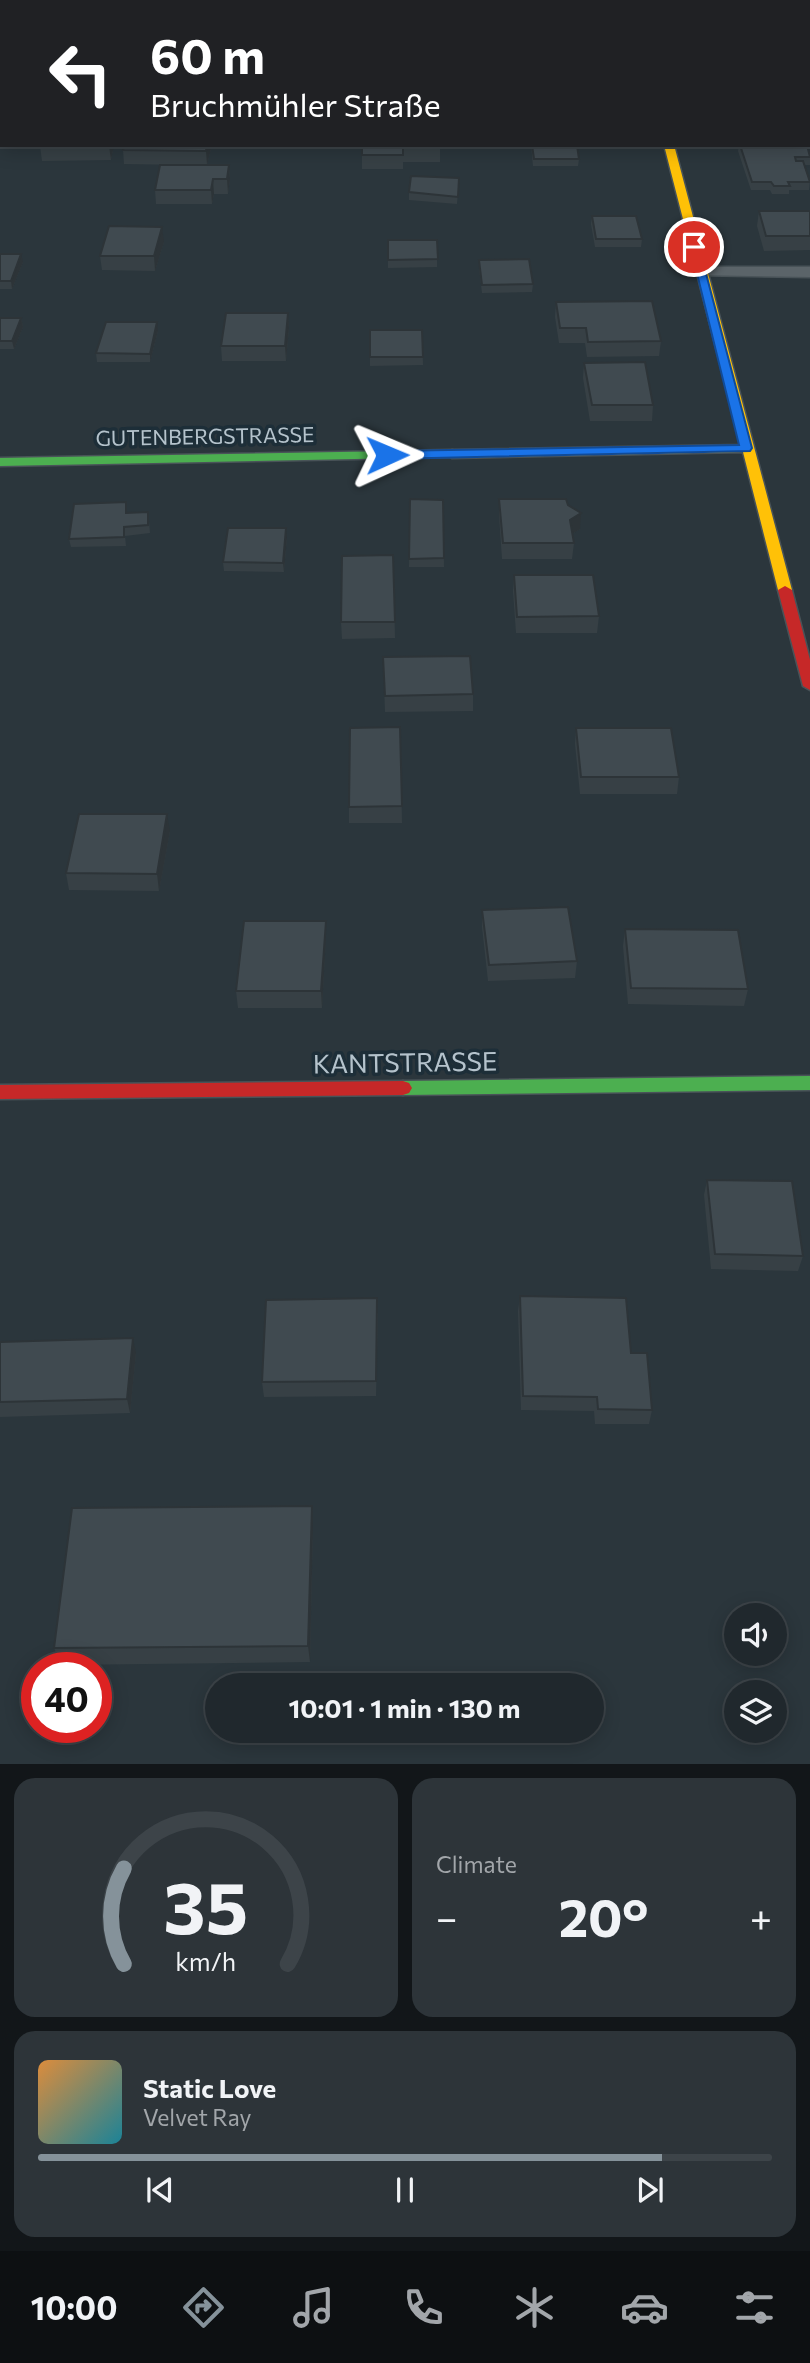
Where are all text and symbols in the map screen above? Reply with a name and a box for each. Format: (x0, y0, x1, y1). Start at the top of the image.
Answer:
text: 60 m (150, 24, 265, 84)
icon: left (35, 28, 126, 119)
text: Bruchmühler Straße (150, 84, 441, 124)
pin (664, 217, 724, 277)
icon: arrive (675, 228, 713, 266)
position arrow (350, 418, 424, 492)
street label: GUTENBERGSTRASSE (95, 421, 315, 450)
street label: KANTSTRASSE (312, 1044, 497, 1079)
map controls (724, 1603, 787, 1743)
button: sound (724, 1603, 787, 1666)
speed limit sign: 40 (21, 1652, 112, 1743)
button: layers (724, 1680, 787, 1743)
text: 10:01 · 1 min · 130 m (288, 1692, 521, 1723)
text: Climate (436, 1850, 517, 1878)
text: 35 (164, 1860, 248, 1949)
text: 20° (559, 1884, 649, 1948)
text: − (436, 1893, 458, 1940)
text: + (750, 1893, 772, 1940)
text: km/h (176, 1945, 236, 1975)
text: Static Love (143, 2072, 276, 2103)
text: Velvet Ray (143, 2103, 251, 2131)
icon: previous (141, 2171, 179, 2209)
icon: pause (386, 2171, 424, 2209)
icon: next (631, 2171, 669, 2209)
icon: directions (179, 2283, 228, 2332)
icon: music (289, 2283, 338, 2332)
icon: phone (399, 2283, 448, 2332)
icon: climate (510, 2283, 559, 2332)
icon: car (620, 2283, 669, 2332)
icon: filters (730, 2283, 779, 2332)
text: 10:00 (31, 2287, 117, 2327)

